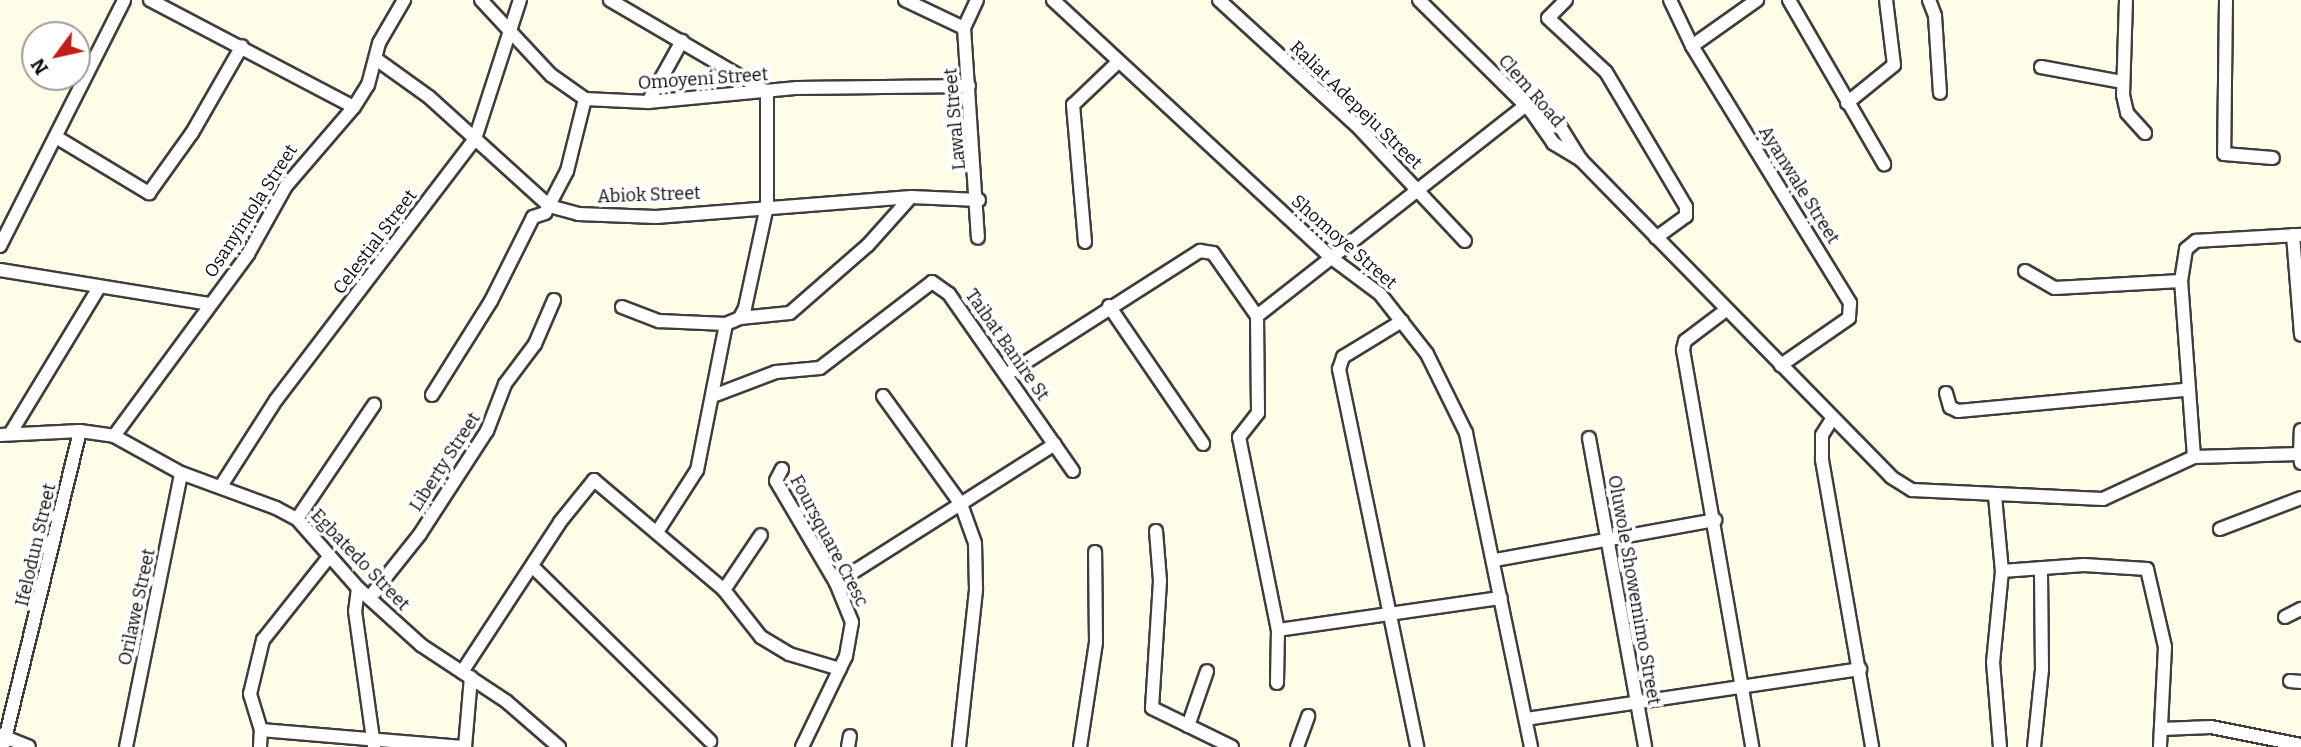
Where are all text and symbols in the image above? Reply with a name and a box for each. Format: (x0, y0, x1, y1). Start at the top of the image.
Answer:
north arrow (21, 21, 91, 91)
street label: Raliat Adepeju Street (1285, 36, 1427, 174)
street label: Clem Road (1494, 50, 1568, 132)
text: N (26, 54, 53, 79)
street label: Omoyeni Street (637, 64, 769, 94)
street label: Lawal Street (940, 67, 970, 171)
street label: Ayanwale Street (1754, 122, 1844, 248)
street label: Osanyintola Street (200, 140, 302, 282)
street label: Abiok Street (597, 182, 701, 208)
street label: Celestial Street (329, 185, 421, 299)
street label: Shomoye Street (1287, 190, 1401, 294)
street label: Taibat Banire St (961, 285, 1053, 405)
street label: Liberty Street (405, 409, 485, 515)
street label: Foursquare Cresc (785, 472, 873, 610)
street label: Oluwole Showemimo Street (1603, 473, 1665, 707)
street label: Ifelodun Street (11, 481, 61, 609)
street label: Egbatedo Street (306, 505, 414, 615)
street label: Orilawe Street (114, 547, 160, 667)

